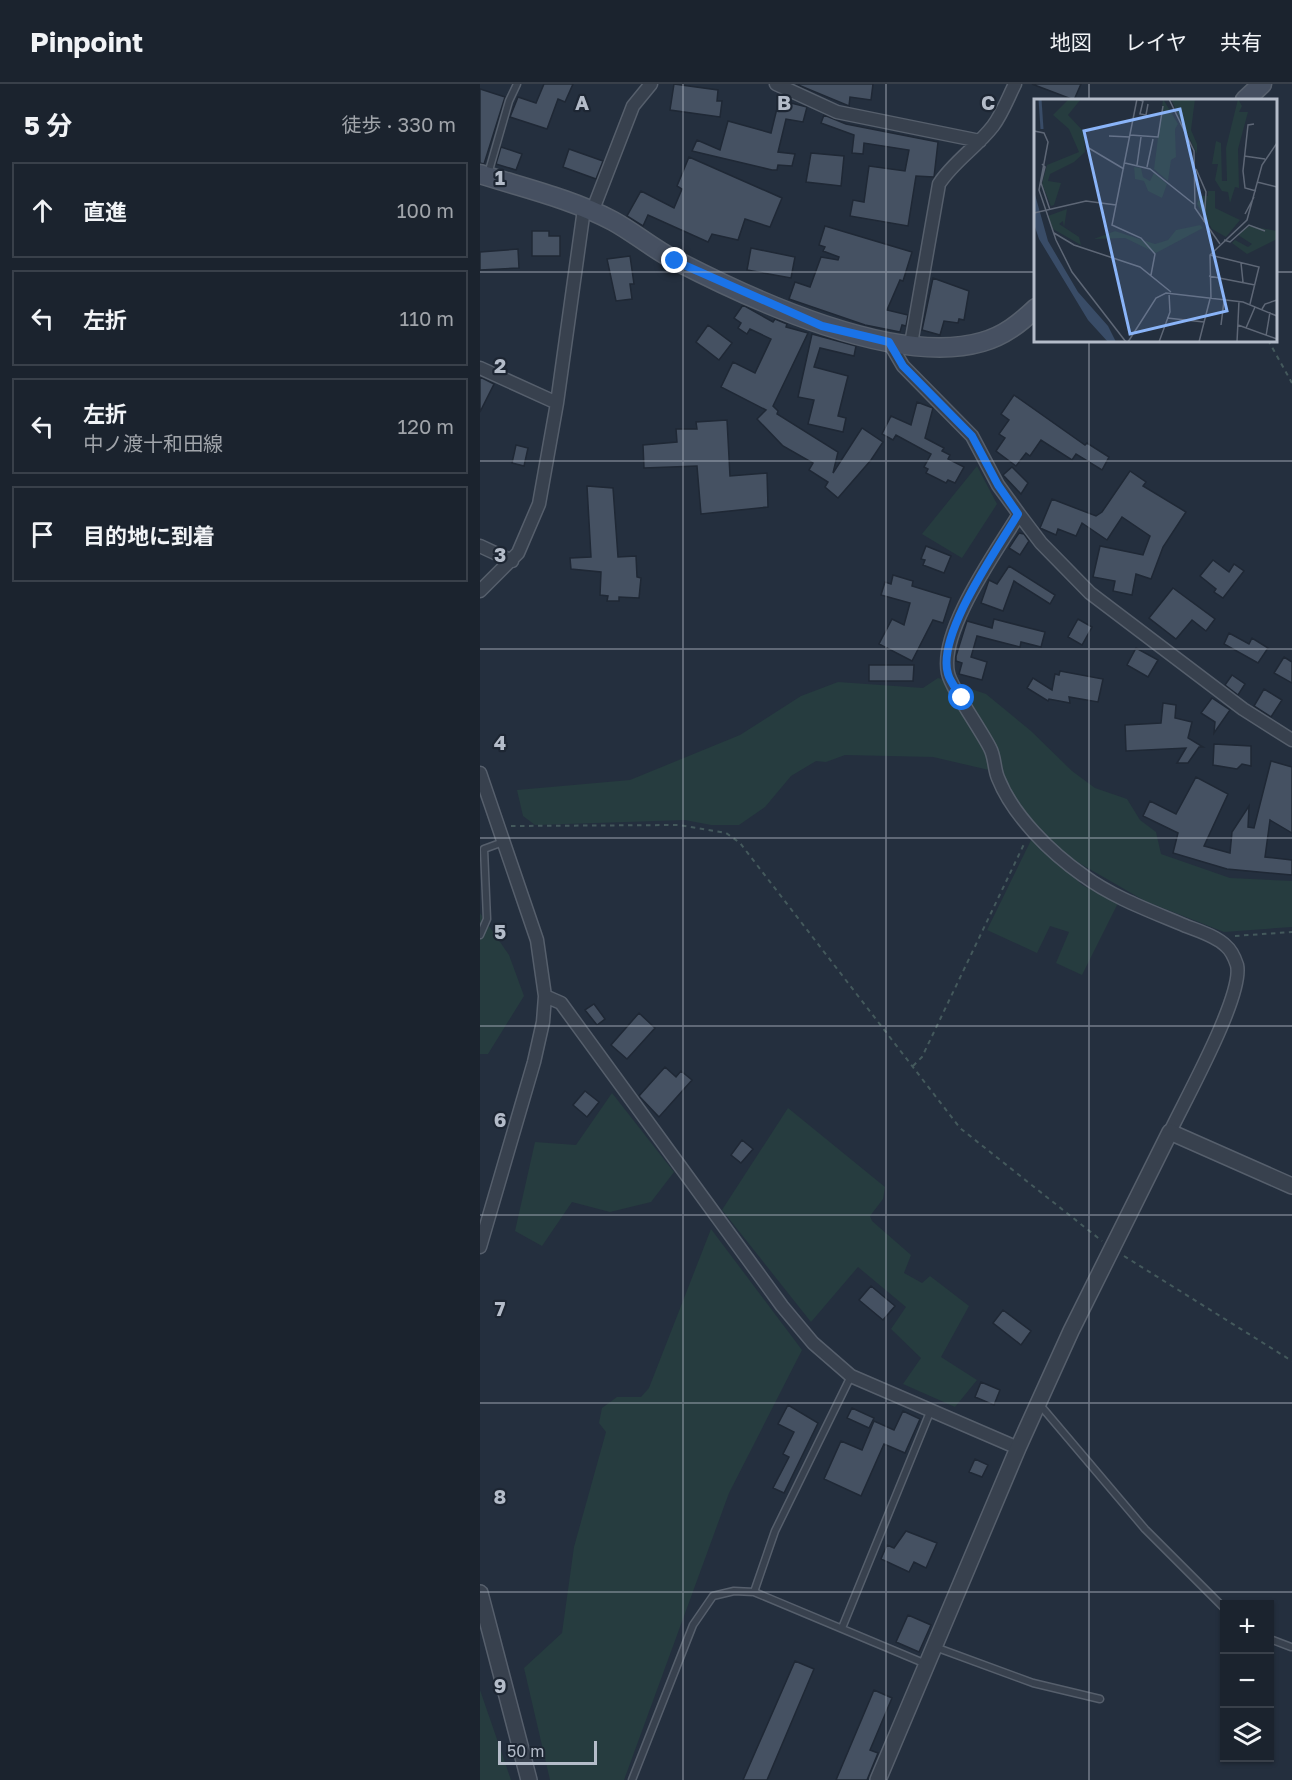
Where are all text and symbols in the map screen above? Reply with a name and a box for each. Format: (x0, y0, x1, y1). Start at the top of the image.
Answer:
text: Pinpoint (30, 25, 143, 58)
text: 地図 (1050, 29, 1092, 55)
text: レイヤ (1125, 29, 1187, 55)
text: 共有 (1220, 29, 1262, 55)
text: A (575, 90, 589, 114)
text: B (777, 90, 791, 114)
text: C (981, 90, 995, 114)
inset map (1034, 99, 1277, 342)
text: 5 分 (24, 110, 72, 141)
text: 徒歩 · 330 m (342, 112, 456, 136)
text: 1 (495, 165, 505, 189)
icon: ahead (26, 194, 59, 227)
text: 直進 (83, 198, 127, 225)
text: 100 m (397, 198, 454, 222)
route end (661, 247, 687, 273)
icon: left (26, 302, 59, 335)
text: 左折 (83, 306, 127, 333)
text: 110 m (400, 306, 454, 330)
text: 2 (494, 353, 506, 377)
text: 左折 (83, 400, 127, 427)
icon: left (26, 410, 59, 443)
text: 120 m (398, 414, 454, 438)
text: 中ノ渡十和田線 (83, 431, 223, 455)
icon: arrive (26, 518, 59, 551)
text: 目的地に到着 (83, 522, 215, 549)
text: 3 (494, 542, 506, 566)
route start (948, 684, 974, 710)
text: 4 (494, 730, 506, 754)
text: 5 (494, 919, 506, 943)
text: 6 (494, 1107, 506, 1131)
text: 7 (495, 1296, 506, 1320)
text: 8 (494, 1484, 506, 1508)
map controls (1220, 1600, 1274, 1762)
button: + (1220, 1600, 1274, 1654)
button: − (1220, 1654, 1274, 1708)
text: 9 (494, 1673, 506, 1697)
button: layers (1220, 1708, 1274, 1762)
scale bar (498, 1738, 597, 1766)
text: 50 m (507, 1741, 544, 1761)

